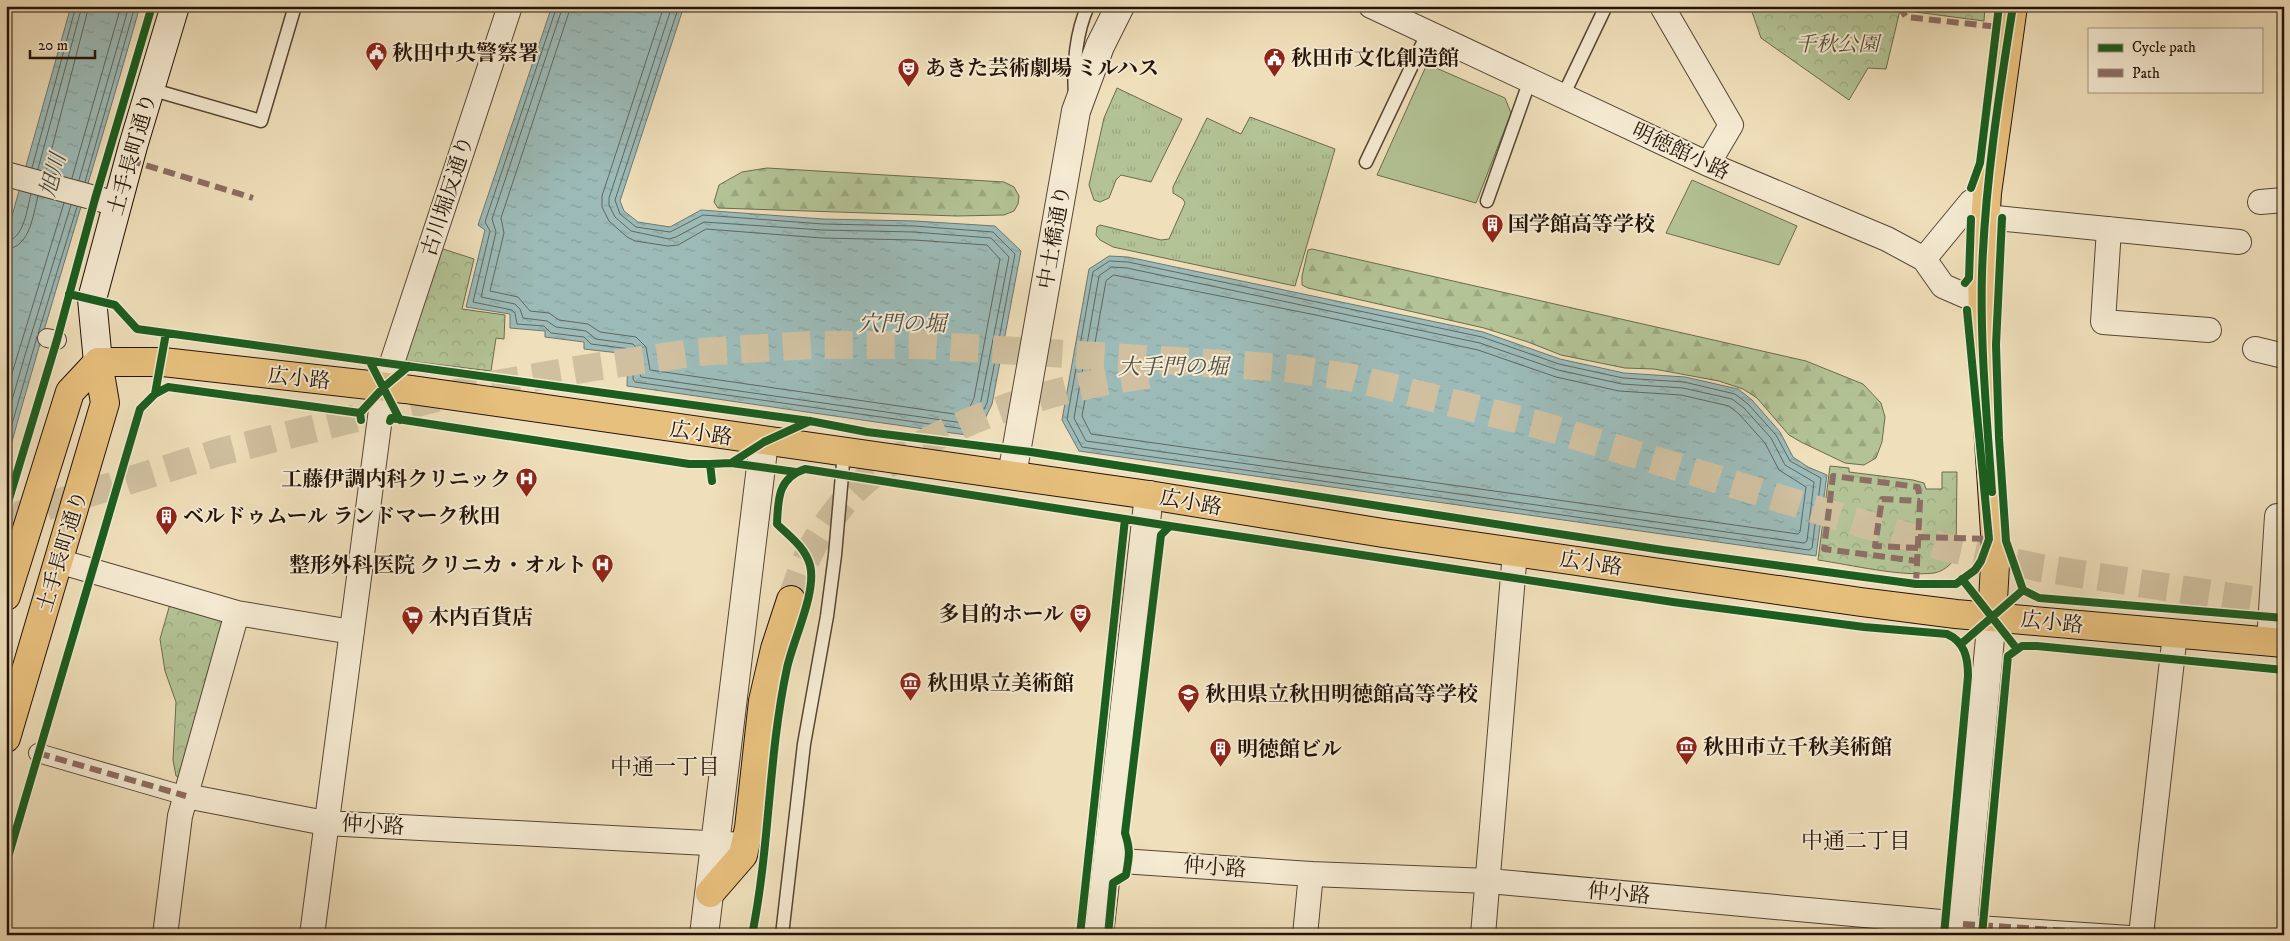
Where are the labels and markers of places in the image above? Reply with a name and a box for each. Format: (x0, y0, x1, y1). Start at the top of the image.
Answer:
public building icon: 秋田中央警察署 (364, 41, 388, 72)
place label: 秋田中央警察署 (392, 41, 539, 67)
public building icon: 秋田市文化創造館 (1263, 46, 1287, 77)
place label: 秋田市文化創造館 (1291, 46, 1459, 72)
theatre icon: あきた芸術劇場 ミルハス (897, 56, 921, 87)
place label: あきた芸術劇場 ミルハス (925, 56, 1159, 82)
building icon: 国学館高等学校 (1480, 212, 1504, 243)
place label: 国学館高等学校 (1508, 212, 1655, 238)
place label: 工藤伊調内科クリニック (281, 467, 511, 493)
hospital icon: 工藤伊調内科クリニック (515, 467, 539, 498)
building icon: ベルドゥムール ランドマーク秋田 (155, 504, 179, 535)
place label: ベルドゥムール ランドマーク秋田 (183, 504, 501, 530)
place label: 整形外科医院 クリニカ・オルト (289, 553, 587, 579)
hospital icon: 整形外科医院 クリニカ・オルト (591, 553, 615, 584)
place label: 多目的ホール (938, 602, 1064, 628)
theatre icon: 多目的ホール (1068, 602, 1092, 633)
supermarket icon: 木内百貨店 (400, 605, 424, 636)
place label: 木内百貨店 (428, 605, 533, 631)
museum icon: 秋田県立美術館 (899, 671, 923, 702)
place label: 秋田県立美術館 (927, 671, 1074, 697)
school or university icon: 秋田県立秋田明徳館高等学校 (1177, 682, 1201, 713)
place label: 秋田県立秋田明徳館高等学校 (1205, 682, 1478, 708)
museum icon: 秋田市立千秋美術館 (1675, 735, 1699, 766)
place label: 秋田市立千秋美術館 (1703, 735, 1892, 761)
building icon: 明徳館ビル (1209, 737, 1233, 768)
place label: 明徳館ビル (1237, 737, 1342, 763)

